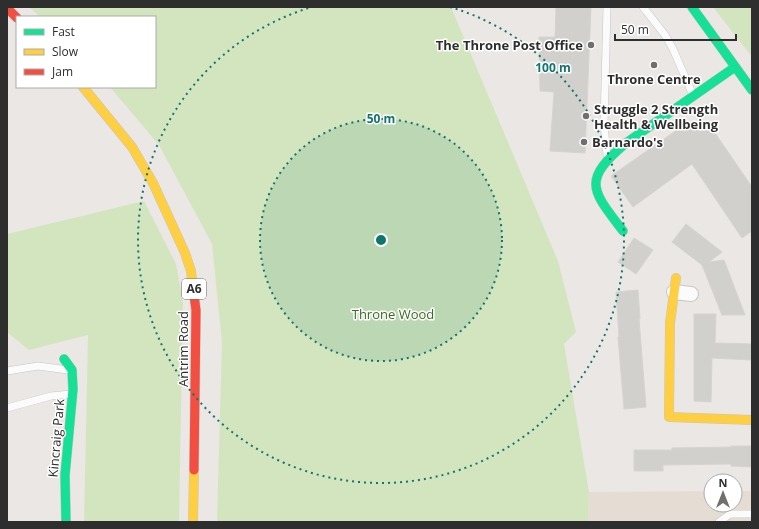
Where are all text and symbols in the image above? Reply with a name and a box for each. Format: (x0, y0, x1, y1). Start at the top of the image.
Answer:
legend (16, 16, 156, 88)
scale bar (615, 16, 736, 42)
text: 50 m (621, 21, 649, 38)
text: Fast (52, 23, 75, 40)
place label: The Throne Post Office (436, 36, 583, 54)
marker: The Throne Post Office (586, 40, 596, 50)
text: Slow (52, 43, 79, 60)
text: 100 m (535, 59, 571, 76)
marker: Throne Centre (649, 60, 659, 70)
text: Jam (51, 63, 73, 80)
place label: Throne Centre (607, 70, 701, 88)
place label: Struggle 2 Strength Health & Wellbeing (594, 100, 719, 133)
text: 50 m (367, 110, 395, 127)
marker: Struggle 2 Strength Health & Wellbeing (581, 111, 591, 121)
place label: Barnardo's (592, 133, 663, 151)
marker: Barnardo's (579, 137, 589, 147)
centre of rings (374, 233, 388, 247)
road number: A6 (182, 279, 206, 299)
park label: Throne Wood (352, 305, 434, 323)
street label: Antrim Road (174, 311, 192, 387)
street label: Kincraig Park (44, 398, 68, 478)
north arrow (703, 473, 743, 513)
text: N (719, 475, 727, 490)

